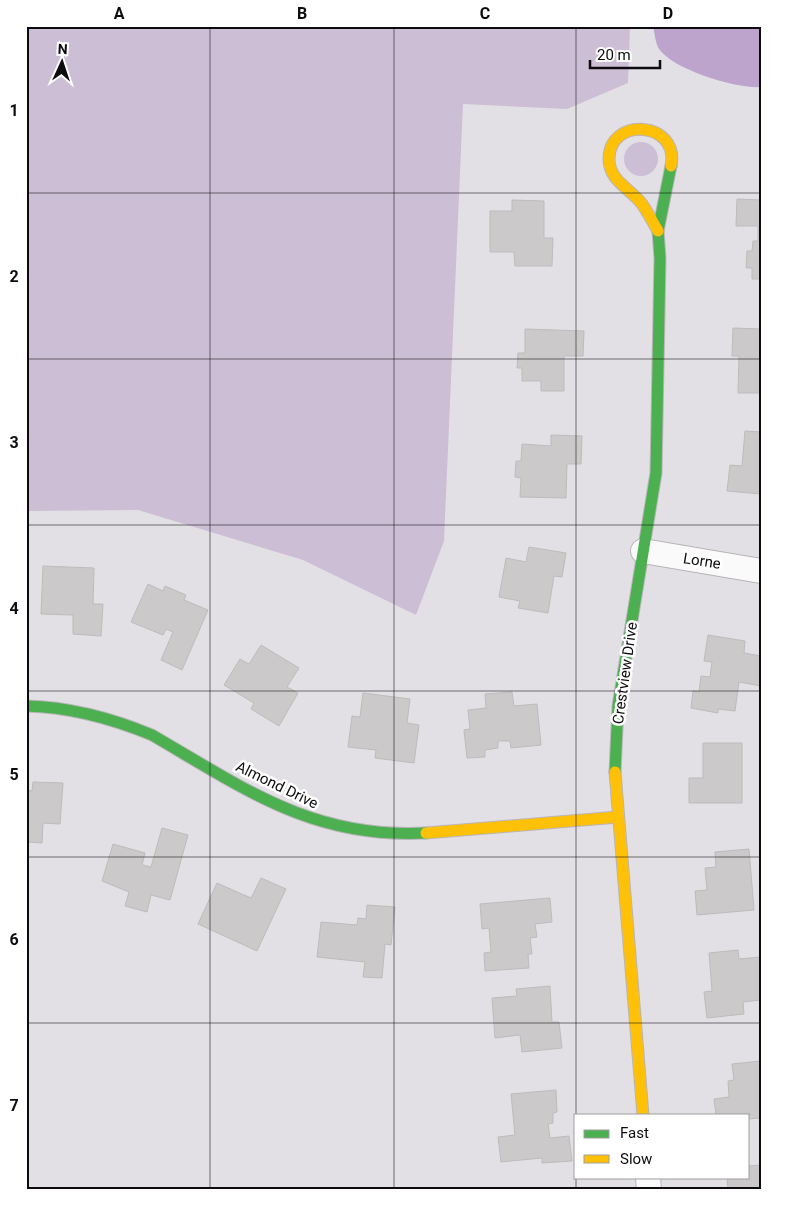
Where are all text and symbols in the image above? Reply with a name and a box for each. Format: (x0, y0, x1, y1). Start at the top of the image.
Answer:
text: A (114, 4, 125, 23)
text: B (297, 4, 307, 23)
text: C (480, 4, 490, 23)
text: D (663, 4, 673, 23)
north arrow (38, 38, 88, 88)
scale bar (590, 38, 660, 70)
text: N (57, 41, 68, 57)
text: 20 m (597, 46, 631, 64)
text: 1 (9, 101, 19, 120)
text: 2 (9, 267, 19, 286)
text: 3 (9, 433, 19, 452)
street label: Lorne (682, 549, 722, 573)
text: 4 (9, 599, 19, 618)
street label: Crestview Drive (609, 621, 641, 725)
street label: Almond Drive (233, 757, 321, 813)
text: 5 (9, 765, 19, 784)
text: 6 (9, 930, 19, 949)
text: 7 (9, 1096, 19, 1115)
legend (574, 1114, 750, 1178)
text: Fast (620, 1124, 649, 1142)
text: Slow (620, 1150, 652, 1168)

